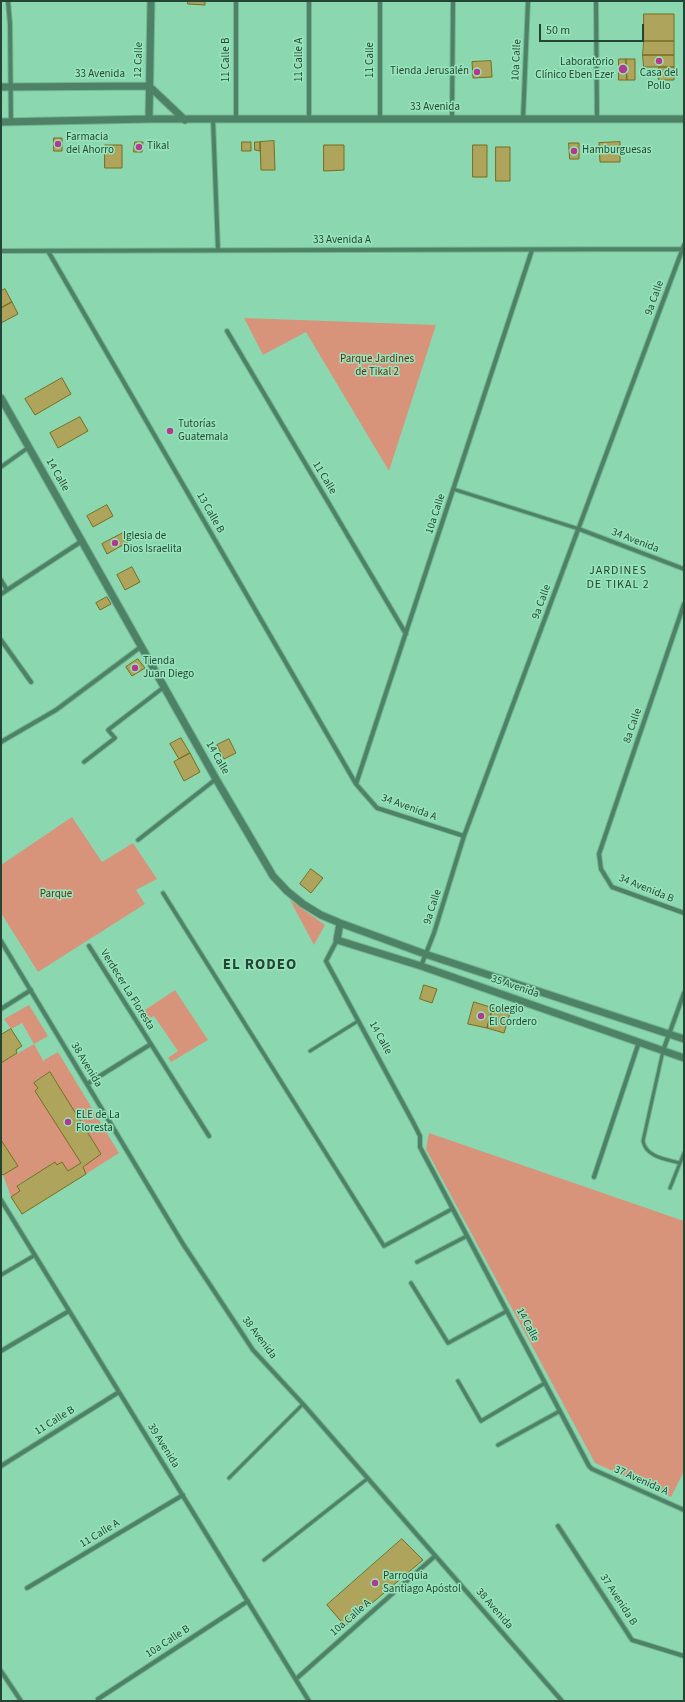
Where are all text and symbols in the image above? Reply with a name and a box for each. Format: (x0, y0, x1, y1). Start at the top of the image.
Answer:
scale bar (541, 16, 646, 42)
text: 50 m (546, 22, 570, 39)
street label: 11 Calle B (220, 38, 234, 82)
street label: 11 Calle A (293, 38, 307, 82)
street label: 10a Calle (509, 39, 525, 81)
street label: 12 Calle (132, 42, 146, 78)
street label: 11 Calle (364, 42, 378, 78)
place label: Laboratorio Clínico Eben Ezer (535, 56, 614, 82)
marker: Casa del Pollo (654, 56, 664, 66)
marker: Laboratorio Clínico Eben Ezer (617, 63, 629, 75)
place label: Tienda Jerusalén (390, 65, 469, 79)
marker: Tienda Jerusalén (472, 67, 482, 77)
place label: Casa del Pollo (640, 67, 678, 93)
street label: 33 Avenida (75, 68, 125, 82)
street label: 33 Avenida (410, 101, 460, 115)
place label: Farmacia del Ahorro (66, 131, 114, 157)
marker: Farmacia del Ahorro (53, 139, 63, 149)
place label: Tikal (147, 140, 169, 154)
marker: Tikal (134, 142, 144, 152)
place label: Hamburguesas (582, 144, 651, 158)
marker: Hamburguesas (569, 146, 579, 156)
street label: 33 Avenida A (313, 234, 371, 248)
street label: 9a Calle (643, 279, 667, 317)
park label: Parque Jardines de Tikal 2 (340, 353, 414, 379)
place label: Tutorías Guatemala (178, 418, 228, 444)
marker: Tutorías Guatemala (165, 426, 175, 436)
street label: 14 Calle (42, 456, 72, 494)
street label: 11 Calle (309, 459, 339, 497)
street label: 13 Calle B (193, 490, 227, 536)
street label: 10a Calle (423, 492, 449, 536)
street label: 34 Avenida (609, 526, 661, 556)
place label: Iglesia de Dios Israelita (123, 530, 182, 556)
marker: Iglesia de Dios Israelita (110, 538, 120, 548)
district label: JARDINES DE TIKAL 2 (586, 564, 650, 592)
street label: 9a Calle (530, 583, 554, 621)
place label: Tienda Juan Diego (143, 655, 194, 681)
marker: Tienda Juan Diego (130, 663, 140, 673)
street label: 8a Calle (621, 707, 645, 745)
street label: 14 Calle (202, 739, 232, 777)
street label: 34 Avenida A (379, 792, 439, 824)
street label: 34 Avenida B (616, 872, 676, 906)
park label: Parque (40, 888, 72, 902)
street label: 9a Calle (421, 888, 445, 926)
street label: Verdecer La Floresta (97, 947, 157, 1033)
district label: EL RODEO (223, 957, 297, 975)
street label: 35 Avenida (489, 973, 541, 1001)
place label: Colegio El Cordero (489, 1003, 537, 1029)
marker: Colegio El Cordero (476, 1011, 486, 1021)
street label: 14 Calle (365, 1019, 395, 1057)
street label: 38 Avenida (67, 1040, 105, 1090)
place label: ELE de La Floresta (76, 1109, 120, 1135)
marker: ELE de La Floresta (63, 1117, 73, 1127)
street label: 14 Calle (513, 1306, 541, 1344)
street label: 38 Avenida (239, 1314, 279, 1362)
street label: 11 Calle B (33, 1404, 77, 1438)
street label: 39 Avenida (144, 1421, 182, 1471)
street label: 37 Avenida A (612, 1463, 670, 1499)
street label: 11 Calle A (78, 1517, 122, 1551)
place label: Parroquia Santiago Apóstol (383, 1570, 461, 1596)
street label: 37 Avenida B (597, 1572, 639, 1628)
marker: Parroquia Santiago Apóstol (370, 1578, 380, 1588)
street label: 38 Avenida (473, 1586, 515, 1632)
street label: 10a Calle A (328, 1597, 374, 1639)
street label: 10a Calle B (143, 1623, 193, 1661)

